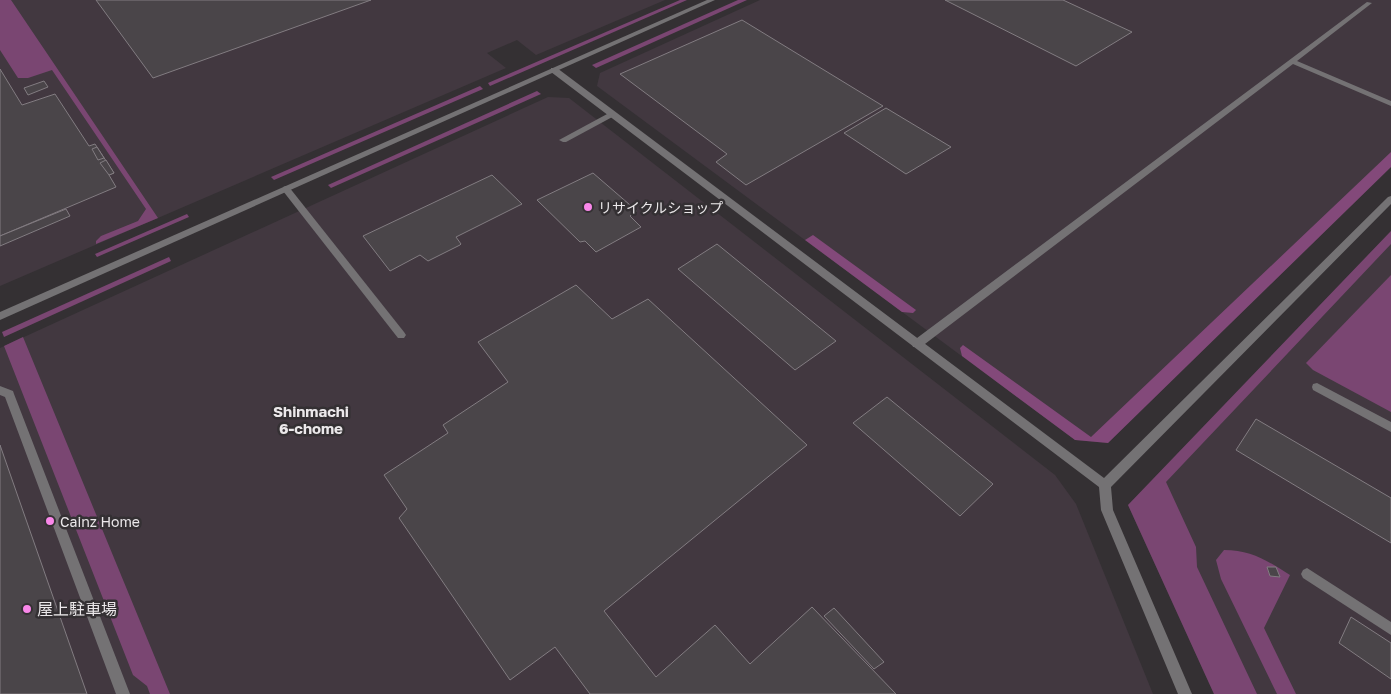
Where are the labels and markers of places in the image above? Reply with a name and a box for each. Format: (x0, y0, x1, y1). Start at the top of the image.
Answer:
place label: リサイクルショップ (598, 199, 723, 216)
marker: リサイクルショップ (582, 201, 594, 213)
place label: Cainz Home (60, 513, 140, 530)
marker: Cainz Home (44, 515, 56, 527)
place label: 屋上駐車場 (37, 599, 117, 619)
marker: 屋上駐車場 (21, 603, 33, 615)

